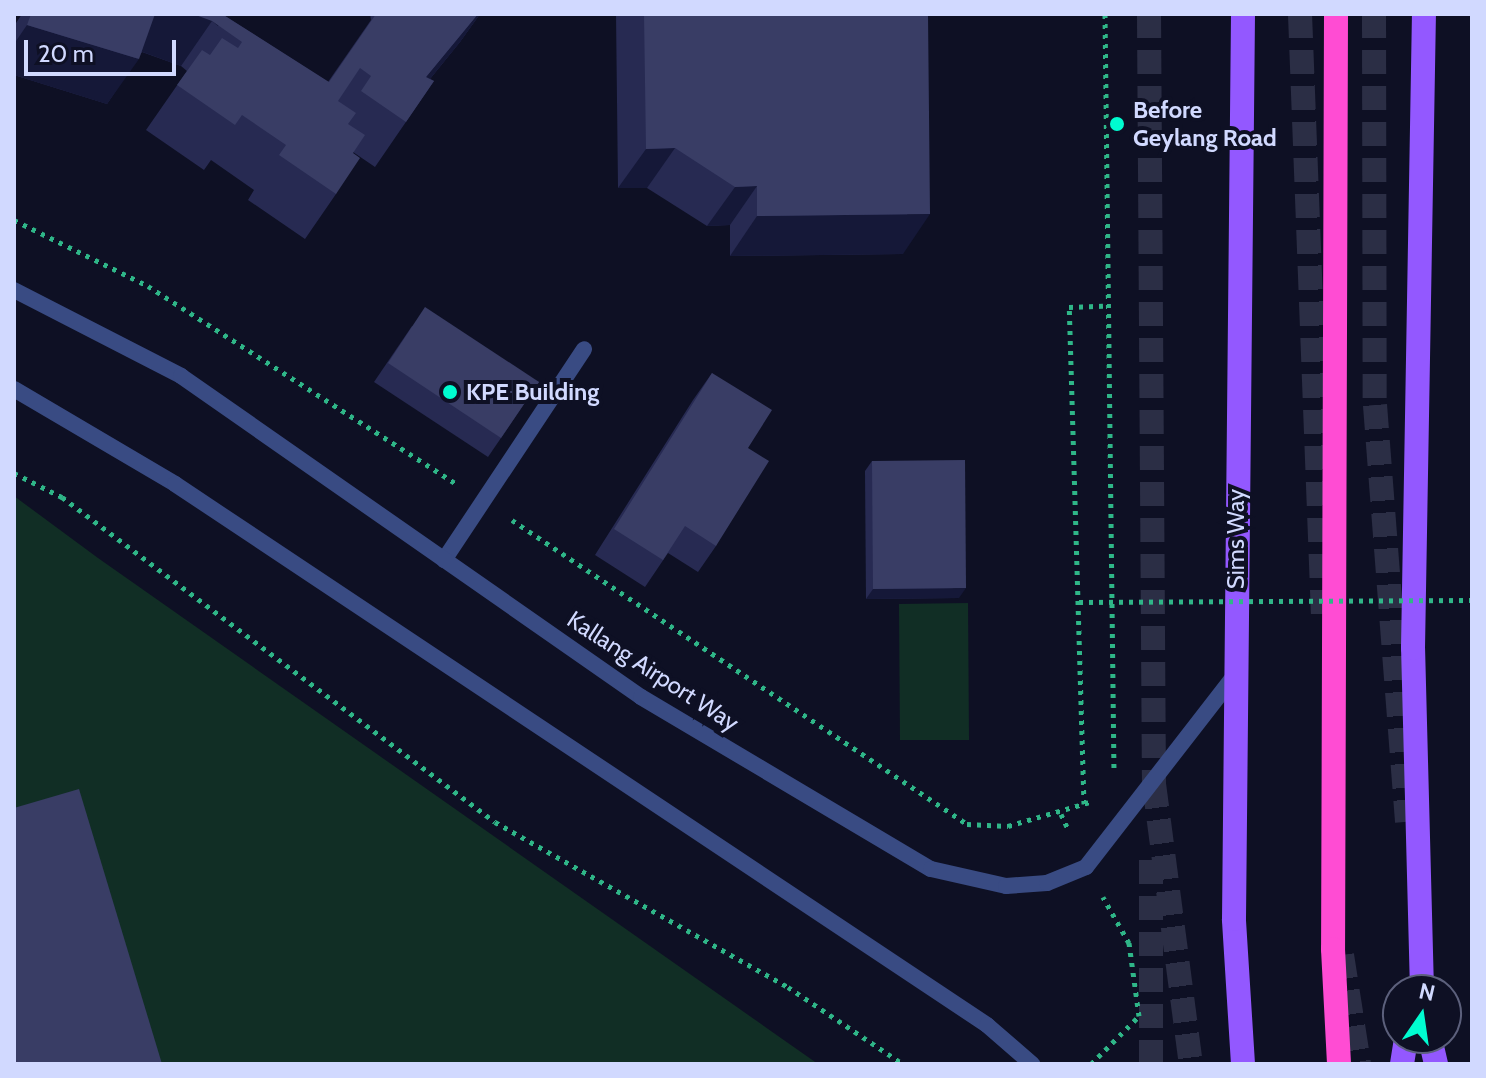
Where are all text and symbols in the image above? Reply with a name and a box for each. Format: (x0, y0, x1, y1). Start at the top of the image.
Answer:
scale bar (28, 24, 180, 74)
text: 20 m (38, 39, 94, 68)
place label: Before Geylang Road (1133, 96, 1277, 152)
marker: Before Geylang Road (1108, 115, 1126, 133)
place label: KPE Building (466, 378, 599, 406)
marker: KPE Building (441, 383, 459, 401)
street label: Sims Way (1222, 489, 1250, 589)
street label: Kallang Airport Way (562, 605, 744, 737)
north arrow (1382, 974, 1462, 1054)
text: N (1416, 977, 1438, 1007)

